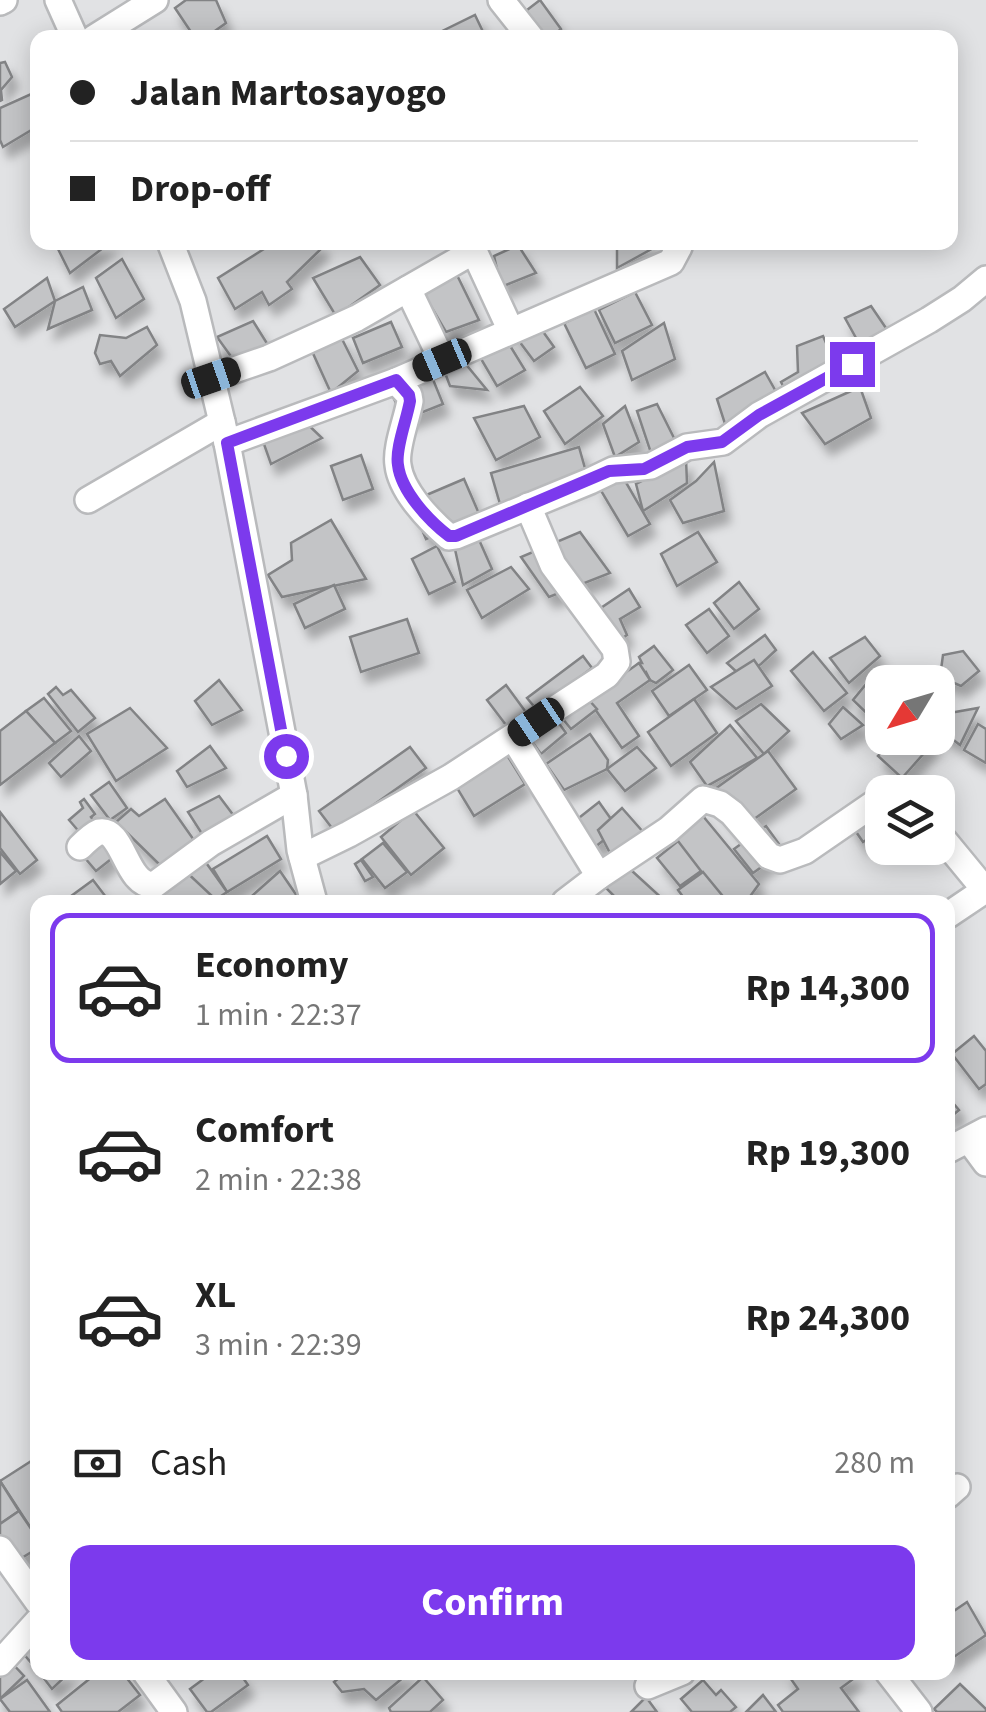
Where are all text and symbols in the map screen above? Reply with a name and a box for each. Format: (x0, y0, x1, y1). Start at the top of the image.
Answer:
text: Jalan Martosayogo (130, 66, 447, 120)
text: Drop-off (130, 162, 270, 216)
car (409, 334, 475, 386)
route end (830, 342, 875, 387)
car (178, 354, 244, 402)
north arrow (865, 665, 955, 755)
map controls (865, 665, 955, 865)
car (503, 693, 569, 751)
route start (264, 734, 309, 779)
button: layers (865, 775, 955, 865)
text: Economy (195, 938, 348, 992)
icon: car (75, 943, 165, 1033)
text: Rp 14,300 (746, 961, 910, 1015)
text: 1 min · 22:37 (195, 992, 362, 1038)
text: Comfort (195, 1103, 334, 1157)
icon: car (75, 1108, 165, 1198)
text: Rp 19,300 (746, 1126, 910, 1180)
text: 2 min · 22:38 (195, 1157, 362, 1203)
text: XL (195, 1268, 236, 1322)
icon: car (75, 1273, 165, 1363)
text: Rp 24,300 (746, 1291, 910, 1345)
text: 3 min · 22:39 (195, 1322, 362, 1368)
icon: cash (70, 1436, 125, 1491)
text: Cash (150, 1436, 227, 1490)
text: 280 m (834, 1440, 915, 1486)
button: Confirm (70, 1545, 915, 1660)

